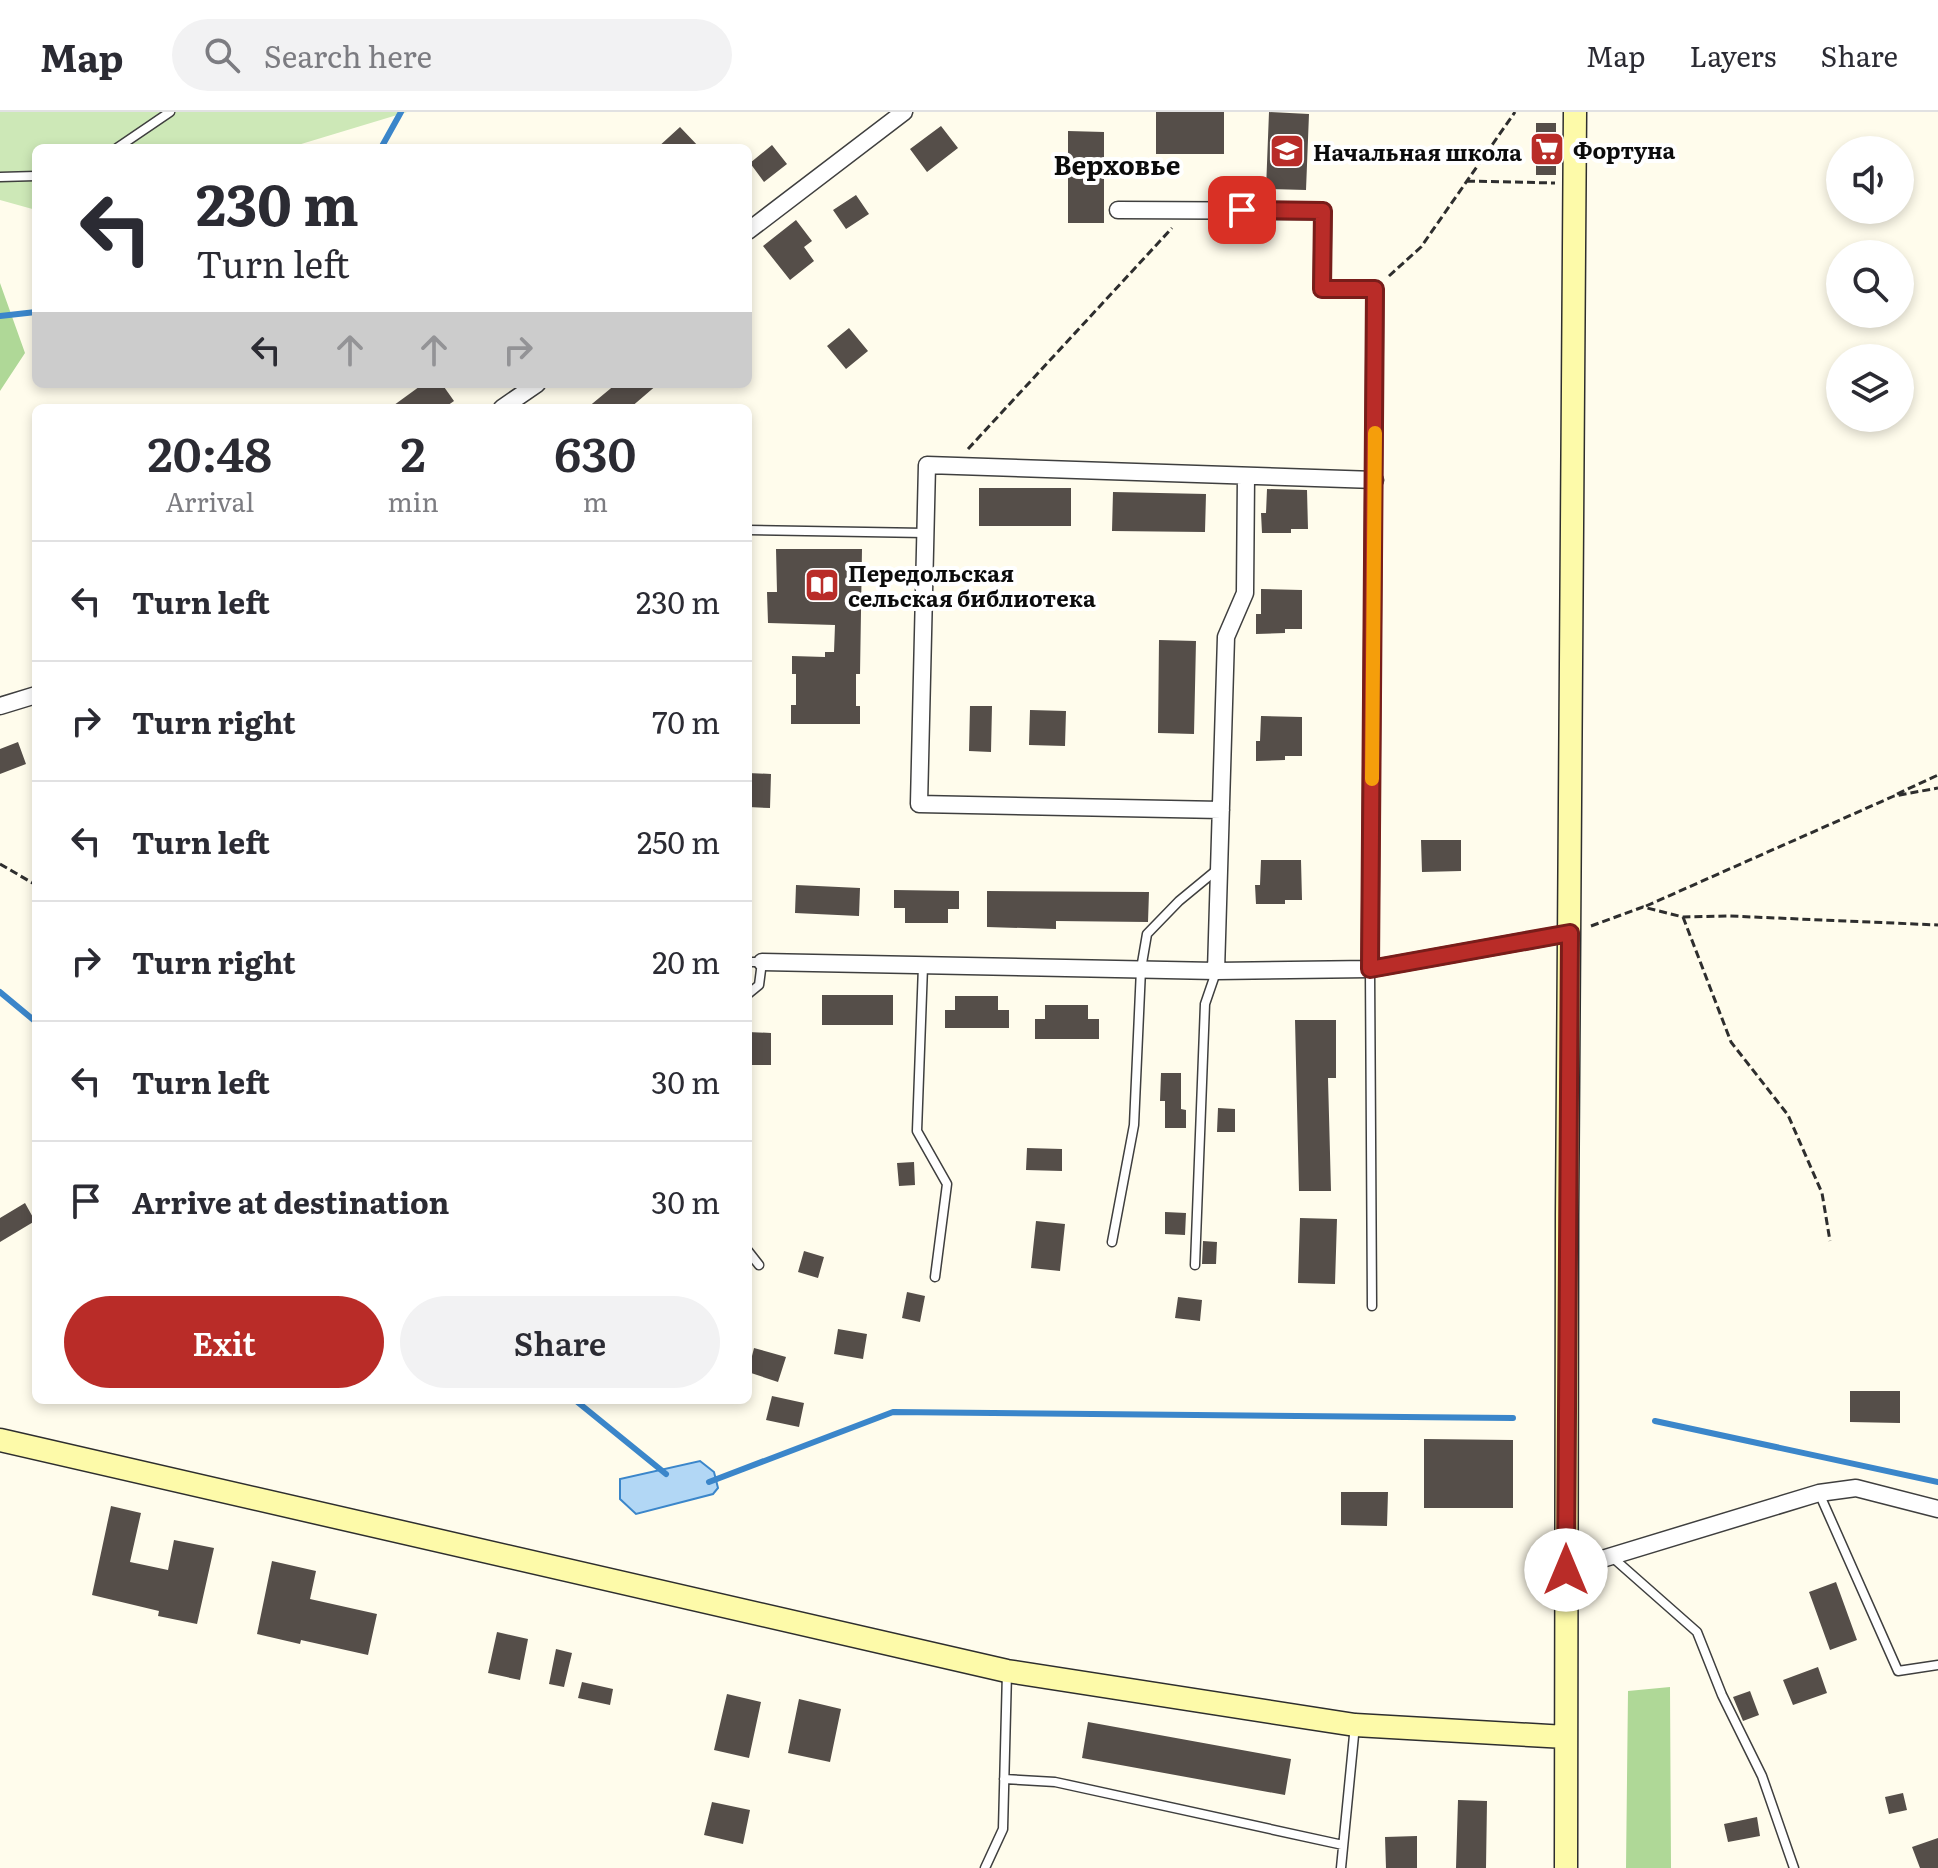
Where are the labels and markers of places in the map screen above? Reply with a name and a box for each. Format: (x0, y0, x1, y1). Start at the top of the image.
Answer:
supermarket icon: Фортуна (1528, 130, 1566, 168)
school or university icon: Начальная школа (1268, 132, 1306, 170)
place label: Фортуна (1573, 133, 1676, 166)
place label: Начальная школа (1313, 135, 1522, 168)
pin (1208, 176, 1276, 244)
place label: Передольская сельская библиотека (848, 556, 1096, 614)
library icon: Передольская сельская библиотека (803, 566, 841, 604)

